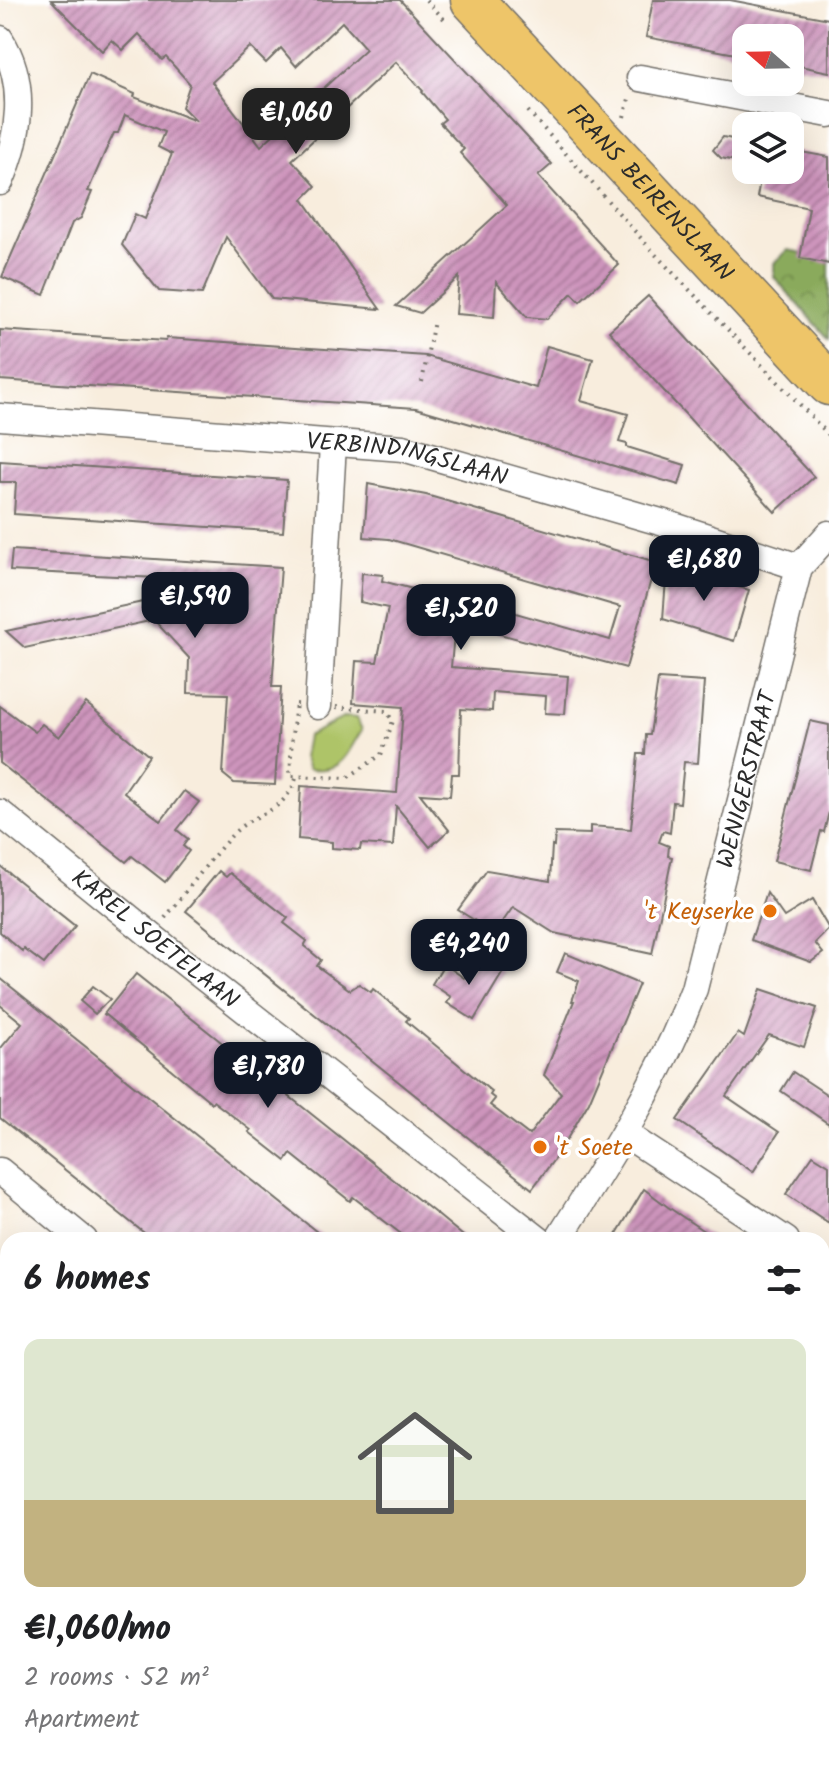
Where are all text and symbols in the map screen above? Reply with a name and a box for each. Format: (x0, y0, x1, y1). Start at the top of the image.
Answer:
north arrow (732, 24, 804, 96)
map controls (732, 24, 804, 184)
pin: €1,060 (231, 88, 361, 156)
text: €1,060 (260, 93, 332, 135)
street label: FRANS BEIRENSLAAN (556, 95, 743, 291)
button: layers (732, 112, 804, 184)
street label: VERBINDINGSLAAN (305, 423, 512, 498)
pin: €1,680 (639, 535, 769, 603)
text: €1,680 (667, 540, 741, 582)
pin: €1,590 (130, 572, 260, 640)
text: €1,590 (160, 577, 230, 619)
pin: €1,520 (396, 584, 526, 652)
text: €1,520 (425, 589, 497, 631)
street label: WENIGERSTRAAT (707, 685, 789, 872)
street label: KAREL SOETELAAN (62, 860, 247, 1020)
place label: 't Keyserke (644, 893, 754, 932)
marker: 't Keyserke (761, 902, 779, 920)
pin: €4,240 (404, 919, 534, 987)
text: €4,240 (429, 924, 509, 966)
pin: €1,780 (203, 1042, 333, 1110)
text: €1,780 (232, 1047, 304, 1089)
place label: 't Soete (556, 1129, 633, 1168)
marker: 't Soete (531, 1138, 549, 1156)
text: 6 homes (24, 1253, 150, 1307)
icon: filters (762, 1258, 806, 1302)
icon: home (343, 1391, 487, 1535)
text: €1,060/mo (24, 1603, 171, 1657)
text: 2 rooms · 52 m² (24, 1657, 209, 1699)
text: Apartment (24, 1699, 139, 1741)

